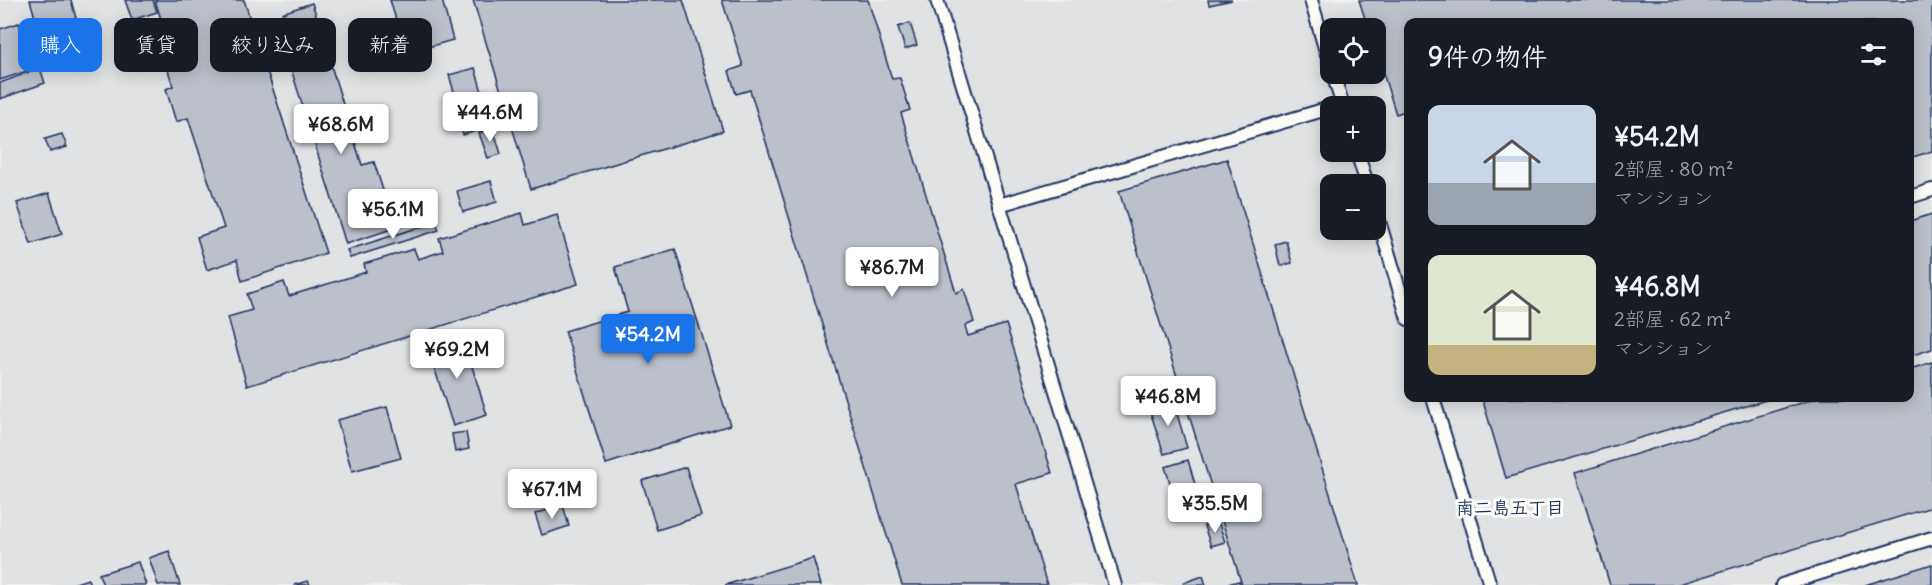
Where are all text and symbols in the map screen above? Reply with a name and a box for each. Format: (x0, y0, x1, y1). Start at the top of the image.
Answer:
chip: 購入 (18, 18, 102, 72)
chip: 賃貸 (114, 18, 198, 72)
chip: 絞り込み (210, 18, 336, 72)
chip: 新着 (348, 18, 432, 72)
map controls (1320, 18, 1386, 240)
button: locate (1320, 18, 1386, 84)
icon: filters (1857, 38, 1890, 71)
text: 9件の物件 (1428, 40, 1547, 73)
pin: ¥44.6M (441, 92, 539, 143)
button: + (1320, 96, 1386, 162)
text: ¥44.6M (457, 99, 523, 124)
pin: ¥68.6M (292, 104, 390, 155)
text: ¥68.6M (308, 111, 374, 136)
text: ¥54.2M (1614, 120, 1700, 153)
icon: home (1476, 129, 1548, 201)
text: 2部屋 · 80 m² (1614, 156, 1733, 181)
button: − (1320, 174, 1386, 240)
text: マンション (1614, 185, 1713, 210)
pin: ¥56.1M (344, 189, 442, 240)
text: ¥56.1M (362, 196, 424, 221)
pin: ¥86.7M (843, 247, 941, 298)
text: ¥86.7M (860, 254, 924, 279)
text: ¥46.8M (1614, 270, 1701, 303)
icon: home (1476, 279, 1548, 351)
text: 2部屋 · 62 m² (1614, 306, 1731, 331)
pin: ¥54.2M (599, 314, 697, 365)
text: ¥54.2M (615, 321, 681, 346)
pin: ¥69.2M (408, 329, 506, 380)
text: マンション (1614, 335, 1713, 360)
text: ¥69.2M (424, 336, 490, 361)
pin: ¥46.8M (1119, 376, 1217, 427)
text: ¥46.8M (1135, 383, 1201, 408)
pin: ¥67.1M (503, 469, 601, 520)
text: ¥67.1M (522, 476, 582, 501)
pin: ¥35.5M (1166, 483, 1264, 534)
text: ¥35.5M (1182, 490, 1248, 515)
district label: 南二島五丁目 (1456, 496, 1564, 519)

